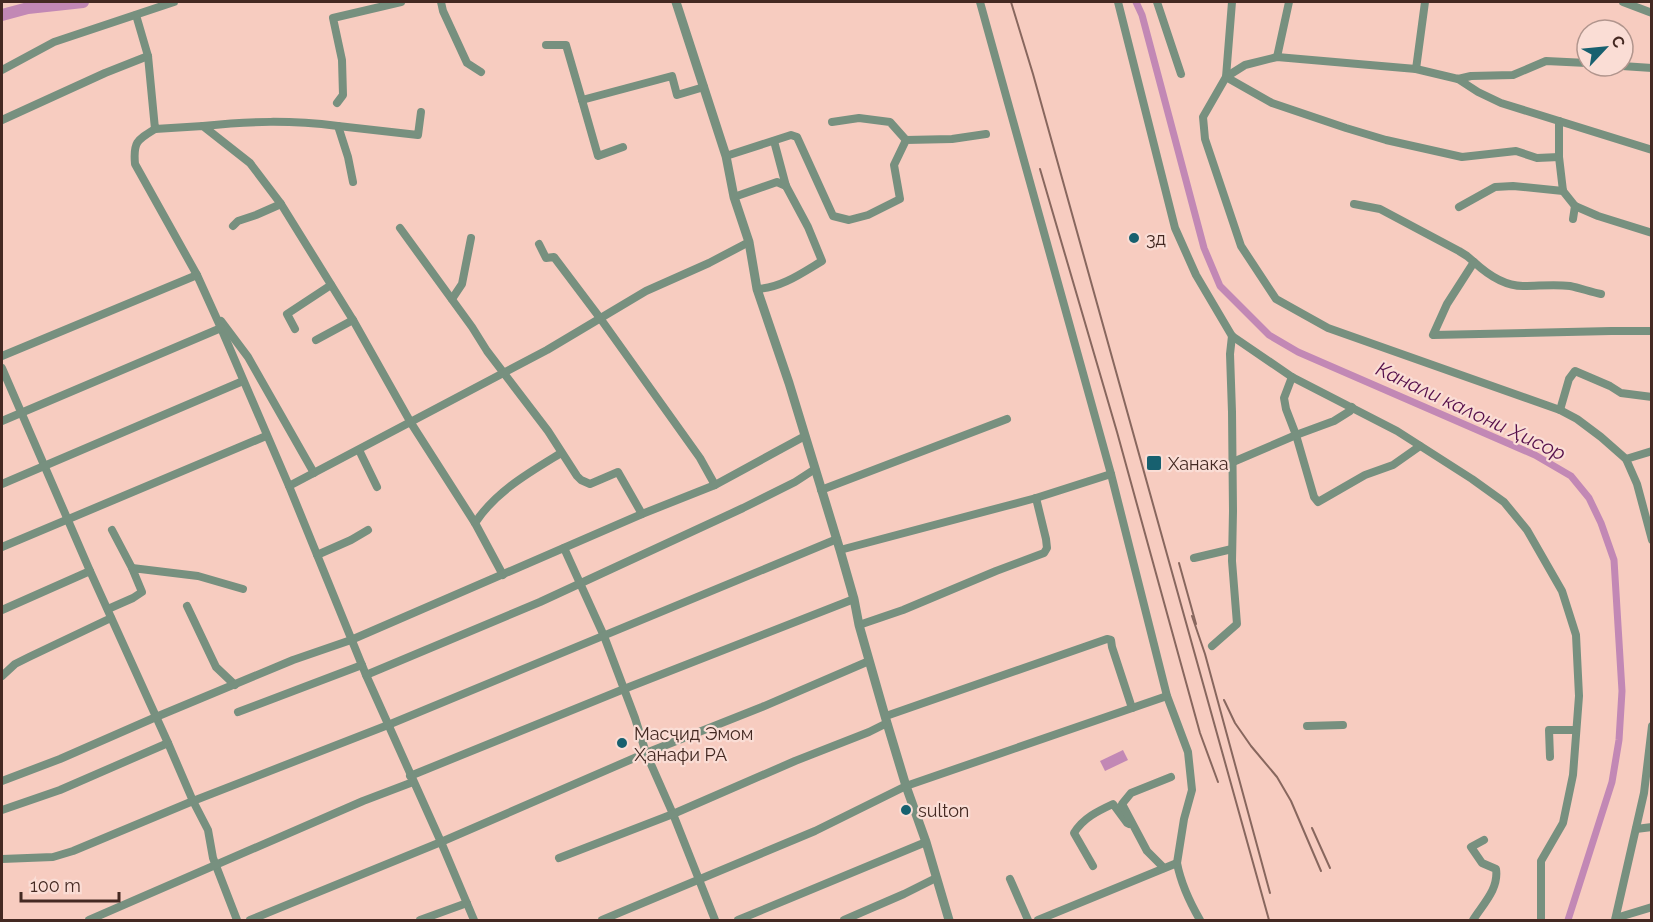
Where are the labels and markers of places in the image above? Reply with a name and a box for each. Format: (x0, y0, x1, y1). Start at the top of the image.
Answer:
place label: 3д (1146, 228, 1166, 249)
marker: 3д (1127, 231, 1141, 245)
place label: Ханака (1168, 453, 1229, 474)
marker: Ханака (1145, 454, 1163, 472)
place label: Масҷид Эмом Ҳанафи РА (634, 723, 753, 765)
marker: Масҷид Эмом Ҳанафи РА (615, 736, 629, 750)
place label: sulton (918, 800, 969, 821)
marker: sulton (899, 803, 913, 817)

